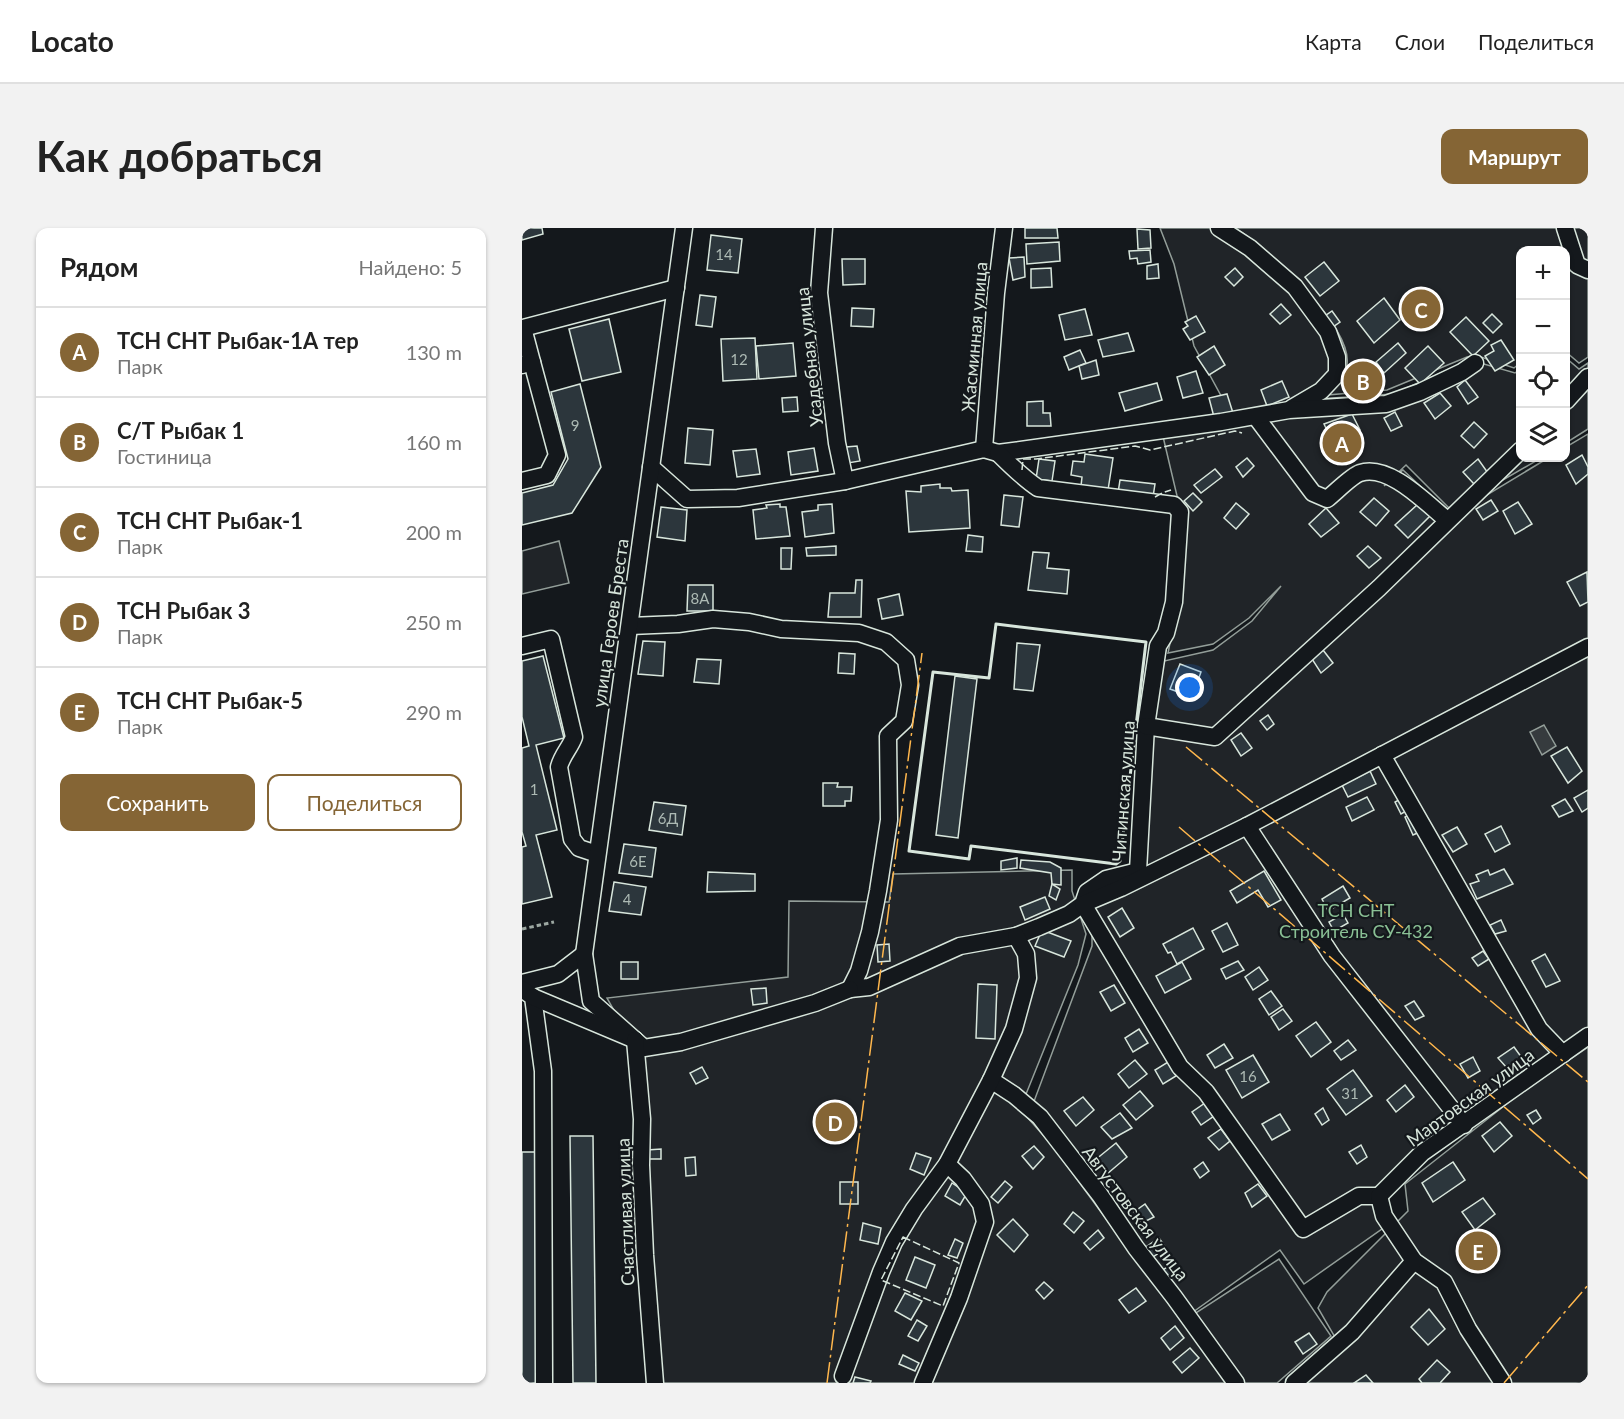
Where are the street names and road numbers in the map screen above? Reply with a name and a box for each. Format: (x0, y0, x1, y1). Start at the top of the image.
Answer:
street label: Жасминная улица (956, 261, 992, 413)
street label: Усадебная улица (791, 286, 827, 428)
street label: улица Героев Бреста (587, 537, 633, 709)
street label: Читинская улица (1107, 720, 1139, 862)
street label: Мартовская улица (1402, 1043, 1538, 1151)
street label: Счастливая улица (611, 1138, 639, 1286)
street label: Августовская улица (1078, 1141, 1194, 1285)

